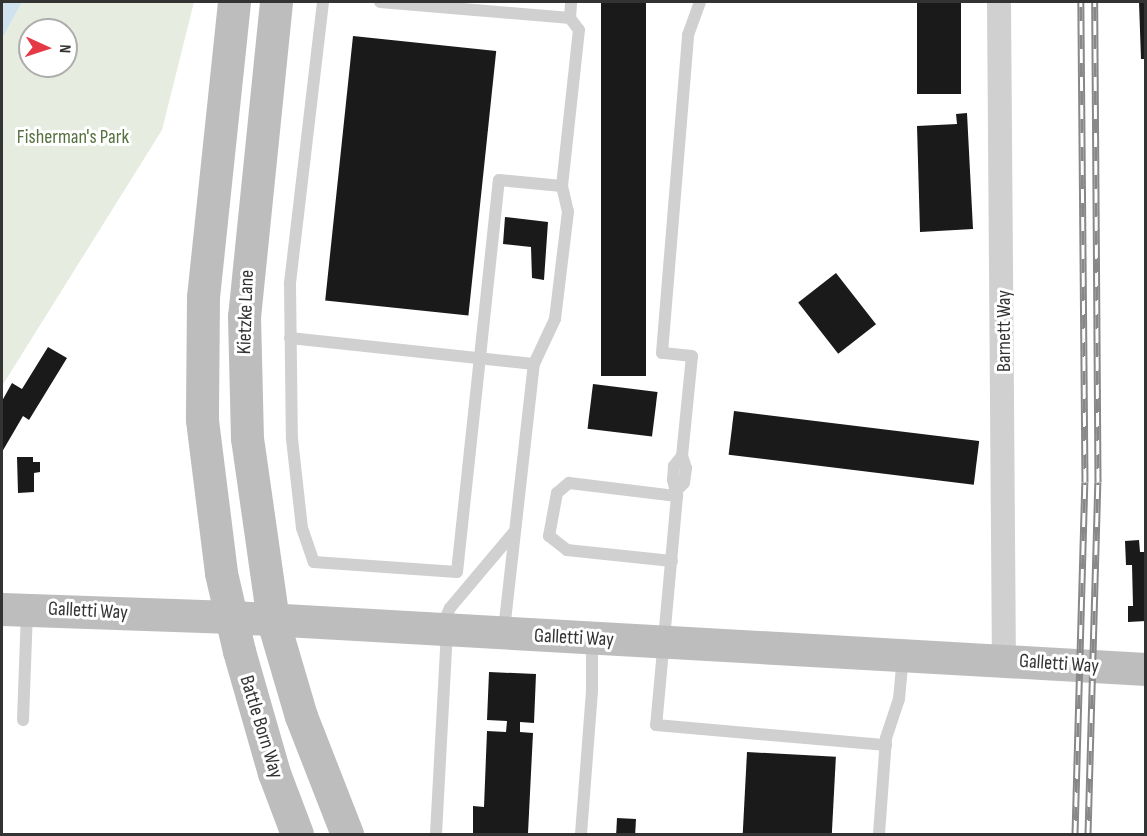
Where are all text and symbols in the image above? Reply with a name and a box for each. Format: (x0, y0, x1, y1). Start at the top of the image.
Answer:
north arrow (18, 18, 78, 78)
text: N (55, 44, 74, 54)
park label: Fisherman's Park (17, 125, 129, 149)
street label: Kietzke Lane (233, 269, 259, 355)
street label: Barnett Way (992, 290, 1016, 372)
street label: Galletti Way (48, 597, 128, 625)
street label: Galletti Way (534, 624, 614, 652)
street label: Galletti Way (1018, 649, 1100, 679)
street label: Battle Born Way (234, 673, 288, 781)

